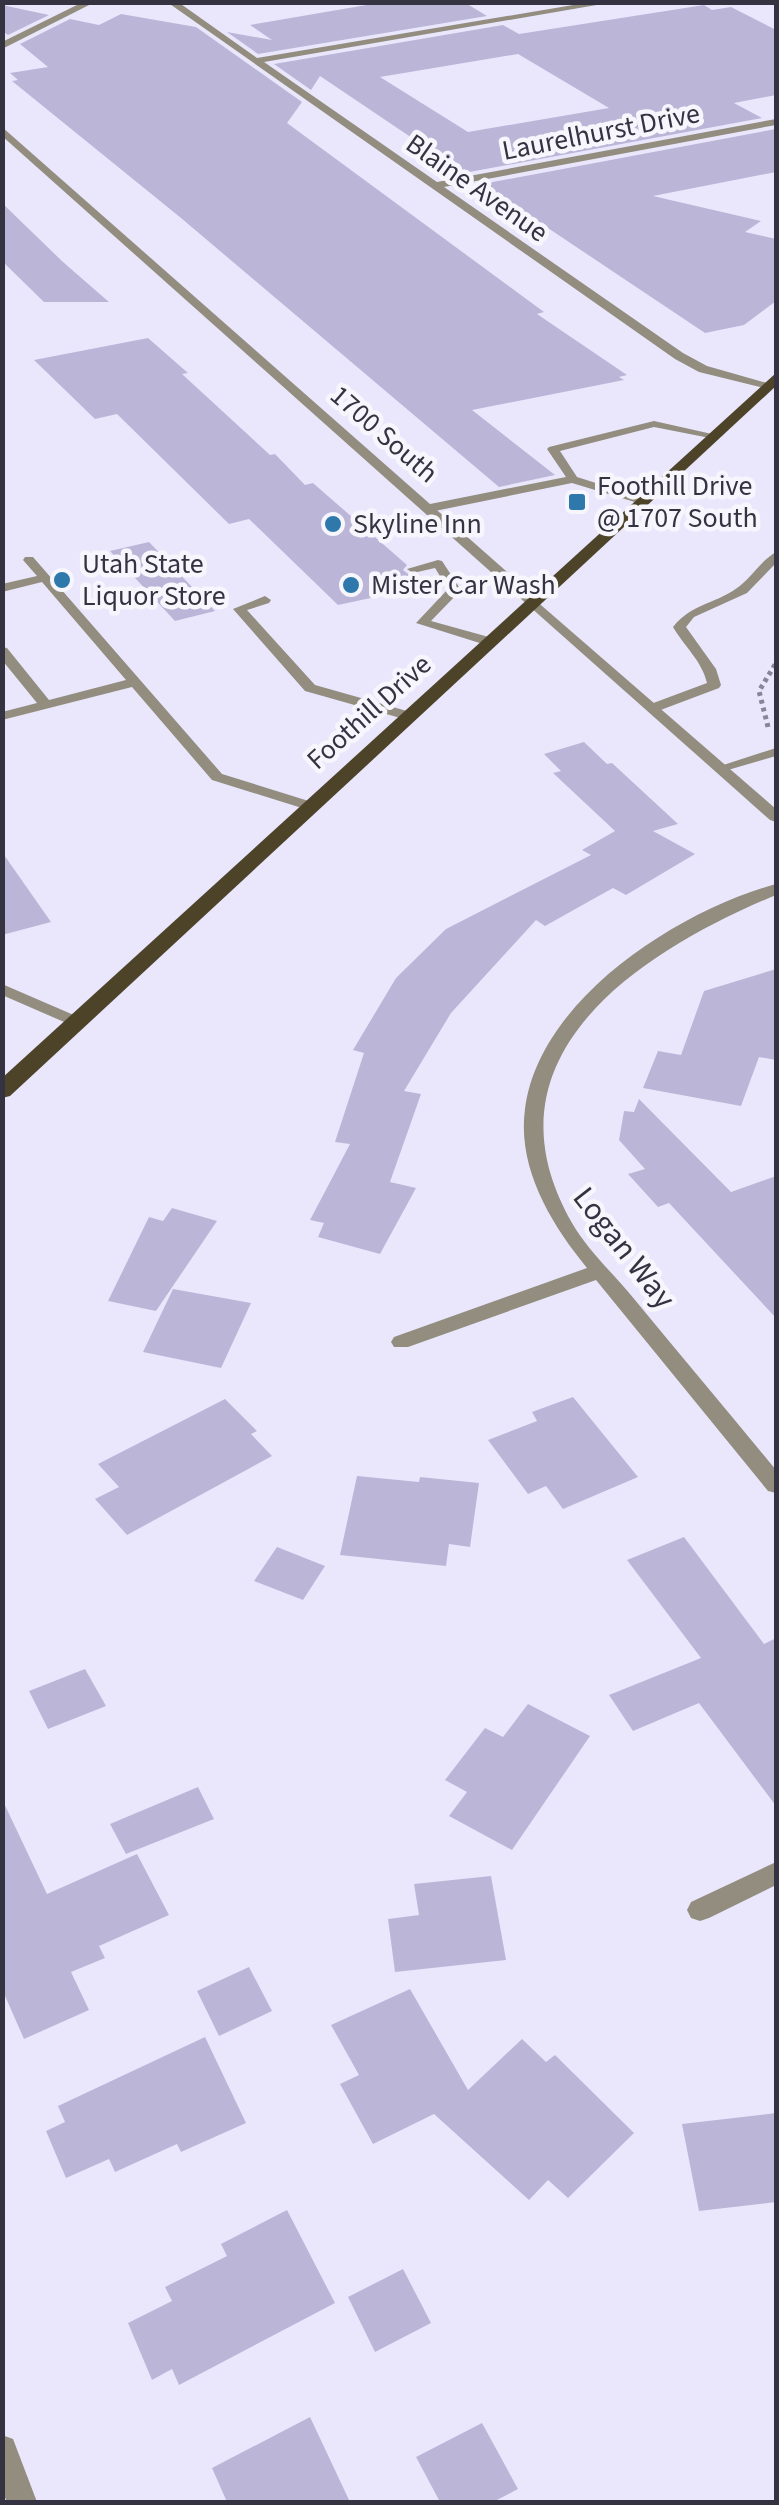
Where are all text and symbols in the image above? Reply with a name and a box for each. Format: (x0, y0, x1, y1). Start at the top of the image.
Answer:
street label: Laurelhurst Drive (499, 93, 703, 171)
street label: Blaine Avenue (398, 124, 556, 252)
street label: 1700 South (321, 376, 447, 492)
place label: Foothill Drive @ 1707 South (597, 466, 758, 538)
marker: Foothill Drive @ 1707 South (566, 491, 588, 513)
place label: Skyline Inn (353, 504, 482, 544)
marker: Skyline Inn (322, 513, 344, 535)
place label: Utah State Liquor Store (82, 544, 226, 616)
place label: Mister Car Wash (371, 565, 556, 605)
marker: Utah State Liquor Store (51, 569, 73, 591)
marker: Mister Car Wash (340, 574, 362, 596)
street label: Foothill Drive (298, 645, 440, 779)
street label: Logan Way (562, 1177, 686, 1319)

